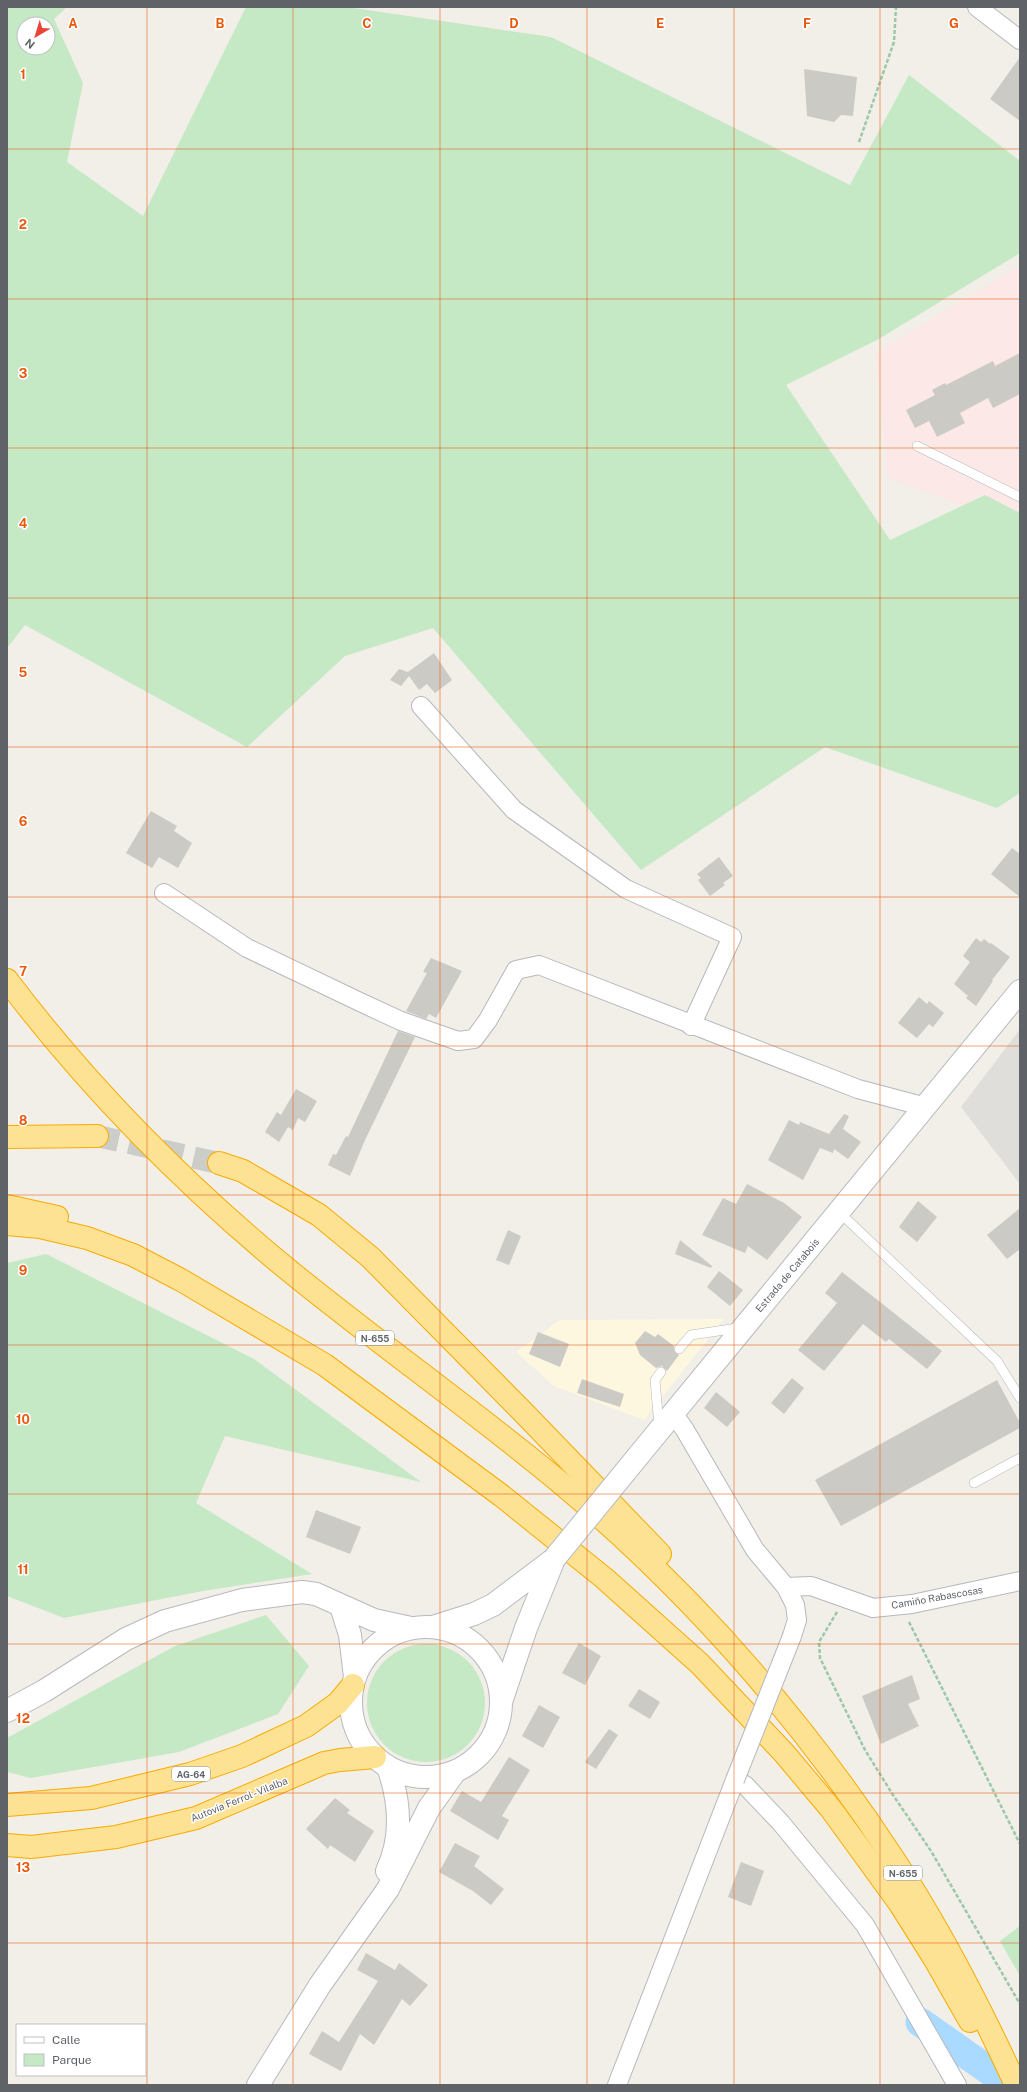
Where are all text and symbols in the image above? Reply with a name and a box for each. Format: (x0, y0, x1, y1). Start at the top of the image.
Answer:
north arrow (16, 16, 56, 56)
text: A (68, 16, 78, 31)
text: B (216, 16, 225, 31)
text: C (362, 16, 372, 31)
text: D (509, 16, 519, 31)
text: E (656, 16, 664, 31)
text: F (803, 16, 811, 31)
text: G (949, 16, 959, 31)
text: N (23, 37, 37, 51)
text: 1 (20, 67, 26, 82)
text: 2 (19, 217, 27, 232)
text: 3 (19, 366, 28, 381)
text: 4 (19, 516, 28, 531)
text: 5 (19, 665, 28, 680)
text: 6 (19, 814, 28, 829)
text: 7 (19, 964, 27, 979)
text: 8 (19, 1113, 28, 1128)
street label: Estrada de Catabois (753, 1236, 821, 1314)
text: 9 (19, 1263, 27, 1278)
road number: N-655 (356, 1331, 394, 1345)
text: 10 (16, 1412, 30, 1427)
text: 11 (17, 1562, 29, 1577)
street label: Camiño Rabascosas (890, 1583, 984, 1611)
text: 12 (16, 1711, 30, 1726)
road number: AG-64 (172, 1767, 210, 1781)
street label: Autovía Ferrol - Vilalba (189, 1774, 289, 1824)
text: 13 (16, 1860, 30, 1875)
road number: N-655 (884, 1866, 922, 1880)
legend (16, 2024, 146, 2076)
text: Calle (52, 2033, 81, 2047)
text: Parque (52, 2053, 92, 2067)

